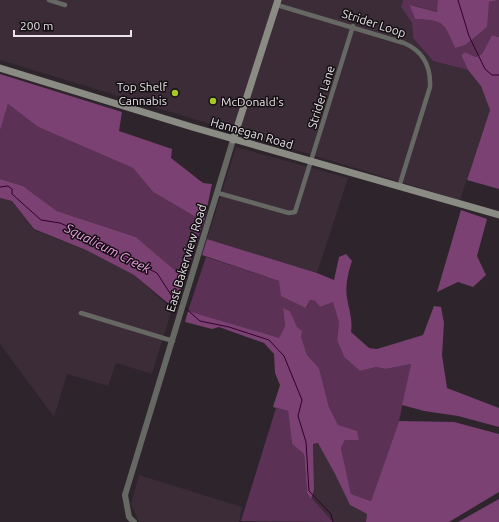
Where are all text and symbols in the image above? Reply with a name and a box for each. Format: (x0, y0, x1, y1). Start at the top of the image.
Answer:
street label: Strider Loop (340, 7, 408, 39)
scale bar (14, 12, 131, 38)
text: 200 m (20, 19, 53, 32)
street label: Strider Lane (305, 64, 337, 130)
place label: Top Shelf Cannabis (117, 80, 167, 107)
marker: Top Shelf Cannabis (170, 88, 180, 98)
place label: McDonald's (221, 95, 284, 108)
marker: McDonald's (208, 96, 218, 106)
street label: Hannegan Road (209, 115, 295, 151)
street label: East Bakerview Road (163, 203, 209, 313)
water label: Squalicum Creek (62, 220, 154, 276)

